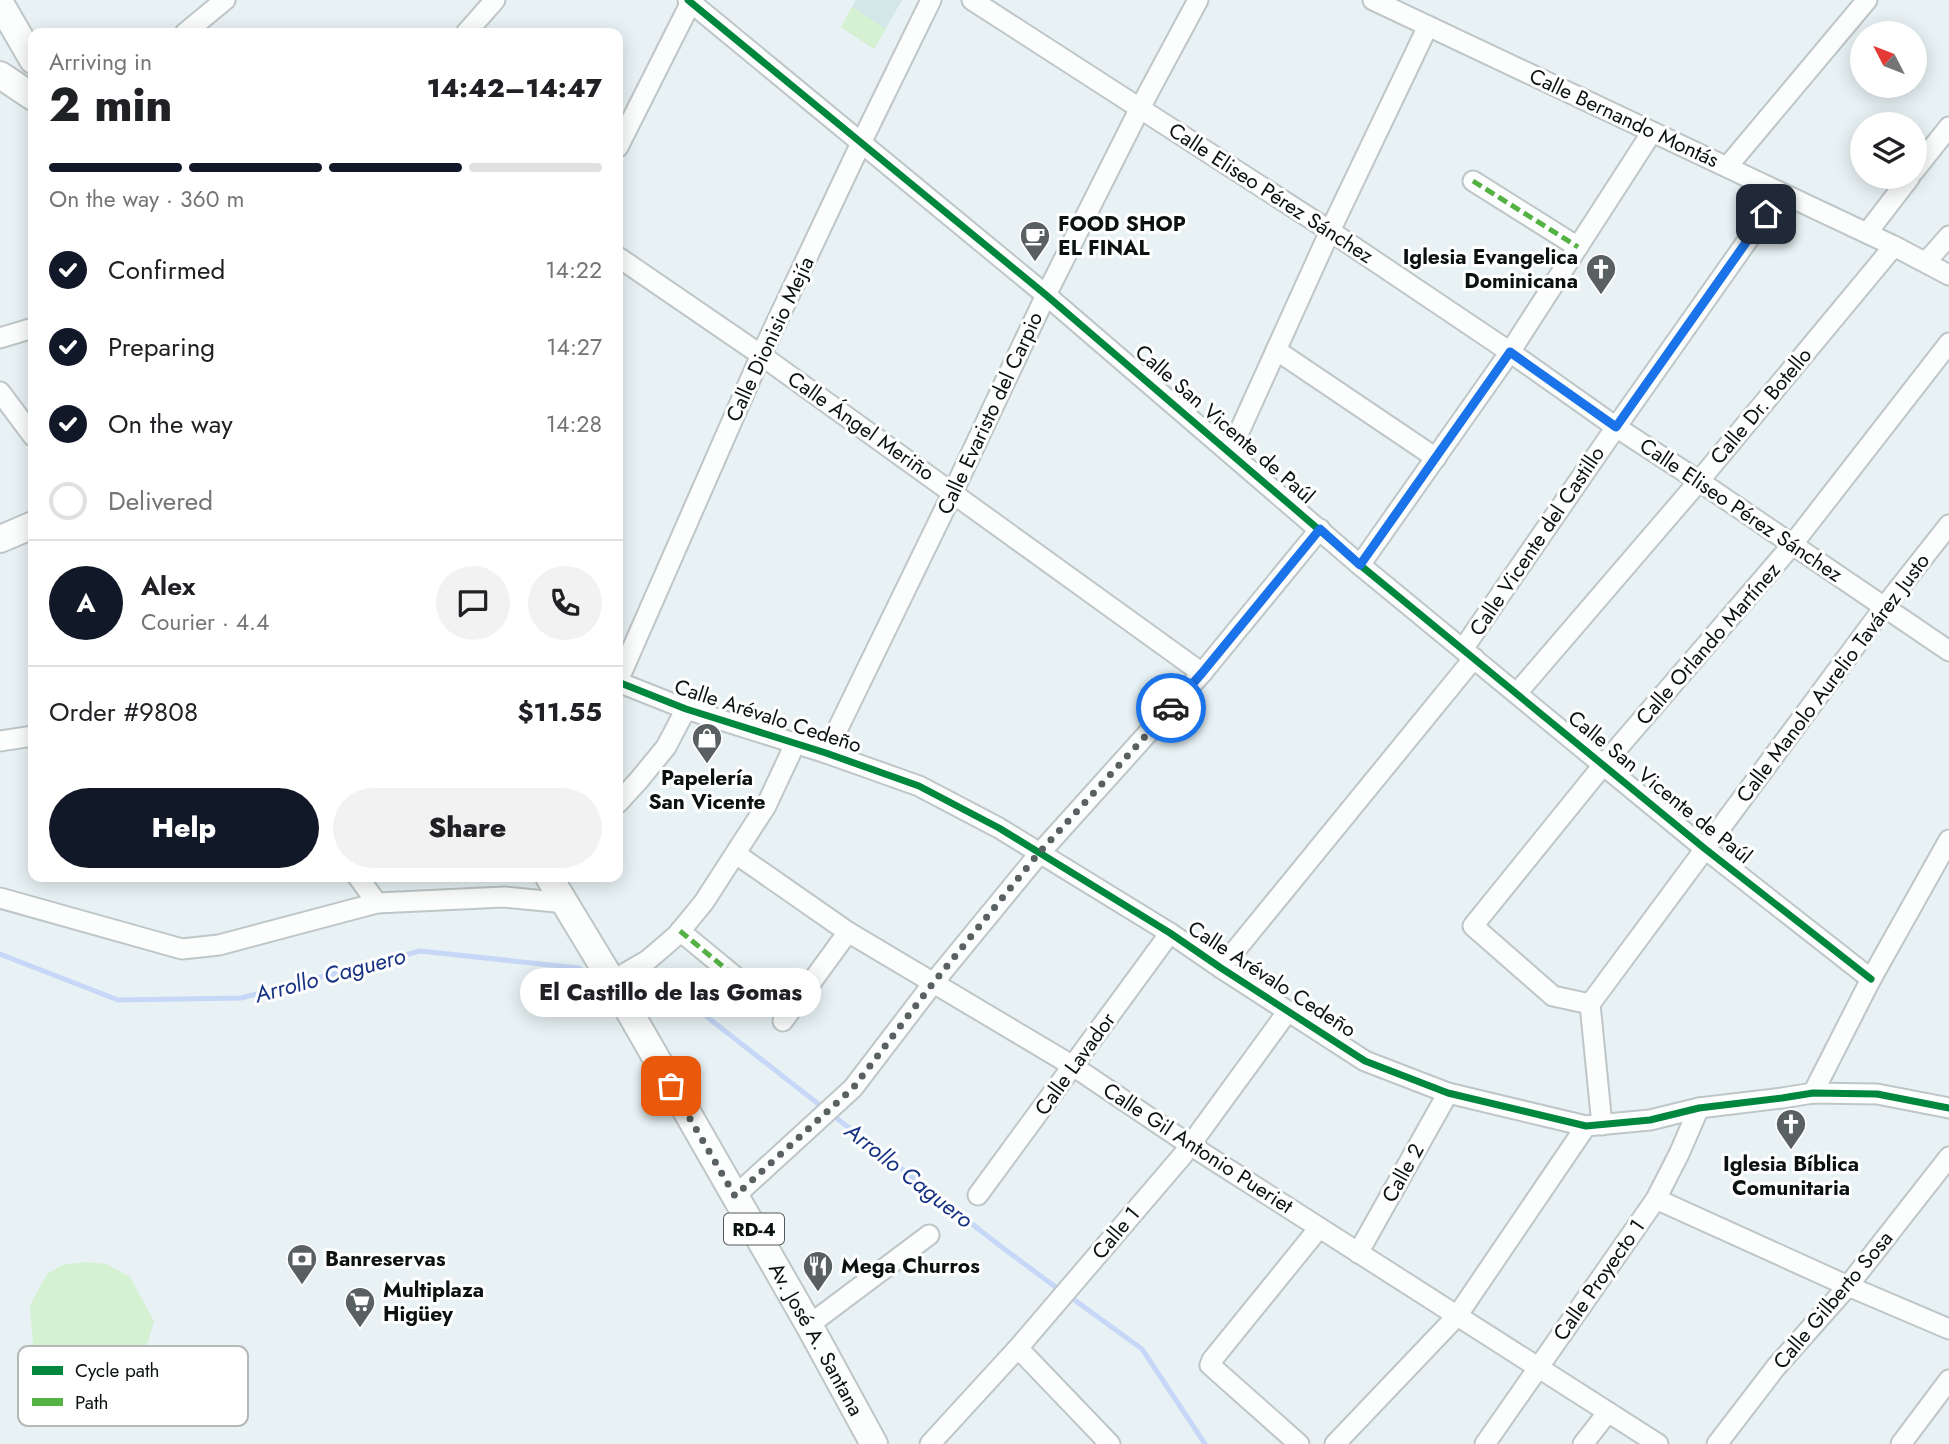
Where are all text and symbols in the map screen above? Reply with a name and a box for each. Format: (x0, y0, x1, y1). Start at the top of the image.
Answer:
north arrow (1850, 21, 1927, 98)
map controls (1850, 21, 1927, 189)
text: Arriving in (49, 45, 152, 79)
street label: Calle Bernando Montás (1524, 61, 1724, 175)
text: 14:42–14:47 (427, 69, 602, 107)
text: 2 min (49, 72, 173, 138)
button: layers (1850, 112, 1927, 189)
street label: Calle Eliseo Pérez Sánchez (1163, 115, 1380, 271)
text: On the way · 360 m (49, 182, 244, 216)
pin (1736, 184, 1796, 244)
icon: home (1747, 195, 1785, 233)
place label: FOOD SHOP EL FINAL (1058, 209, 1186, 263)
cafe icon: FOOD SHOP EL FINAL (1018, 219, 1052, 263)
place label: Iglesia Evangelica Dominicana (1403, 242, 1578, 296)
icon: check (49, 251, 87, 289)
text: Confirmed (108, 251, 225, 289)
street label: Calle Dionisio Mejía (719, 251, 821, 427)
church icon: Iglesia Evangelica Dominicana (1584, 252, 1618, 296)
text: 14:22 (545, 253, 602, 287)
street label: Calle Evaristo del Carpio (930, 307, 1050, 519)
icon: check (49, 328, 87, 366)
text: Preparing (108, 328, 215, 366)
text: 14:27 (546, 330, 602, 364)
street label: Calle San Vicente de Paúl (1129, 337, 1321, 511)
street label: Calle Dr. Botello (1703, 341, 1819, 471)
street label: Calle Ángel Meriño (782, 364, 940, 488)
icon: check (49, 405, 87, 443)
text: On the way (108, 405, 233, 443)
text: 14:28 (546, 407, 602, 441)
street label: Calle Eliseo Pérez Sánchez (1633, 431, 1849, 589)
street label: Calle Vicente del Castillo (1462, 440, 1612, 642)
text: Delivered (108, 482, 213, 520)
street label: Calle Manolo Aurelio Tavárez Justo (1729, 547, 1937, 809)
street label: Calle Orlando Martínez (1629, 556, 1787, 732)
button: chat (436, 566, 510, 640)
button: phone (528, 566, 602, 640)
text: Alex (141, 567, 195, 605)
text: A (76, 584, 96, 622)
text: Courier · 4.4 (141, 605, 269, 639)
street label: Calle Arévalo Cedeño (671, 672, 865, 760)
courier (1136, 673, 1206, 743)
icon: car (1152, 689, 1190, 727)
text: Order #9808 (49, 693, 198, 731)
text: $11.55 (517, 693, 602, 731)
street label: Calle San Vicente de Paúl (1561, 703, 1759, 871)
shop icon: Papelería San Vicente (690, 721, 724, 765)
place label: Papelería San Vicente (648, 763, 766, 817)
button: Help (49, 788, 319, 868)
button: Share (333, 788, 602, 868)
street label: Calle Arévalo Cedeño (1182, 913, 1362, 1045)
water label: Arrollo Caguero (250, 938, 410, 1012)
callout: El Castillo de las Gomas (520, 967, 822, 1016)
text: El Castillo de las Gomas (539, 975, 802, 1009)
street label: Calle Lavador (1027, 1006, 1123, 1122)
pin (641, 1056, 701, 1116)
icon: bag (652, 1067, 690, 1105)
street label: Calle Gil Antonio Pueriet (1097, 1075, 1299, 1221)
church icon: Iglesia Bíblica Comunitaria (1774, 1107, 1808, 1151)
water label: Arrollo Caguero (837, 1113, 981, 1237)
street label: Calle 2 (1375, 1138, 1431, 1208)
place label: Iglesia Bíblica Comunitaria (1723, 1149, 1859, 1203)
street label: Calle 1 (1085, 1200, 1147, 1266)
street label: Calle Proyecto 1 (1546, 1213, 1652, 1347)
road number: RD-4 (724, 1214, 784, 1245)
street label: Calle Gilberto Sosa (1766, 1224, 1900, 1376)
bank icon: Banreservas (285, 1242, 319, 1286)
place label: Banreservas (325, 1244, 446, 1274)
restaurant icon: Mega Churros (801, 1249, 835, 1293)
place label: Mega Churros (841, 1251, 980, 1281)
street label: Av. José A. Santana (761, 1257, 871, 1422)
place label: Multiplaza Higüey (383, 1275, 484, 1329)
supermarket icon: Multiplaza Higüey (343, 1285, 377, 1329)
legend (18, 1346, 248, 1426)
text: Cycle path (75, 1357, 160, 1384)
text: Path (75, 1389, 109, 1416)

